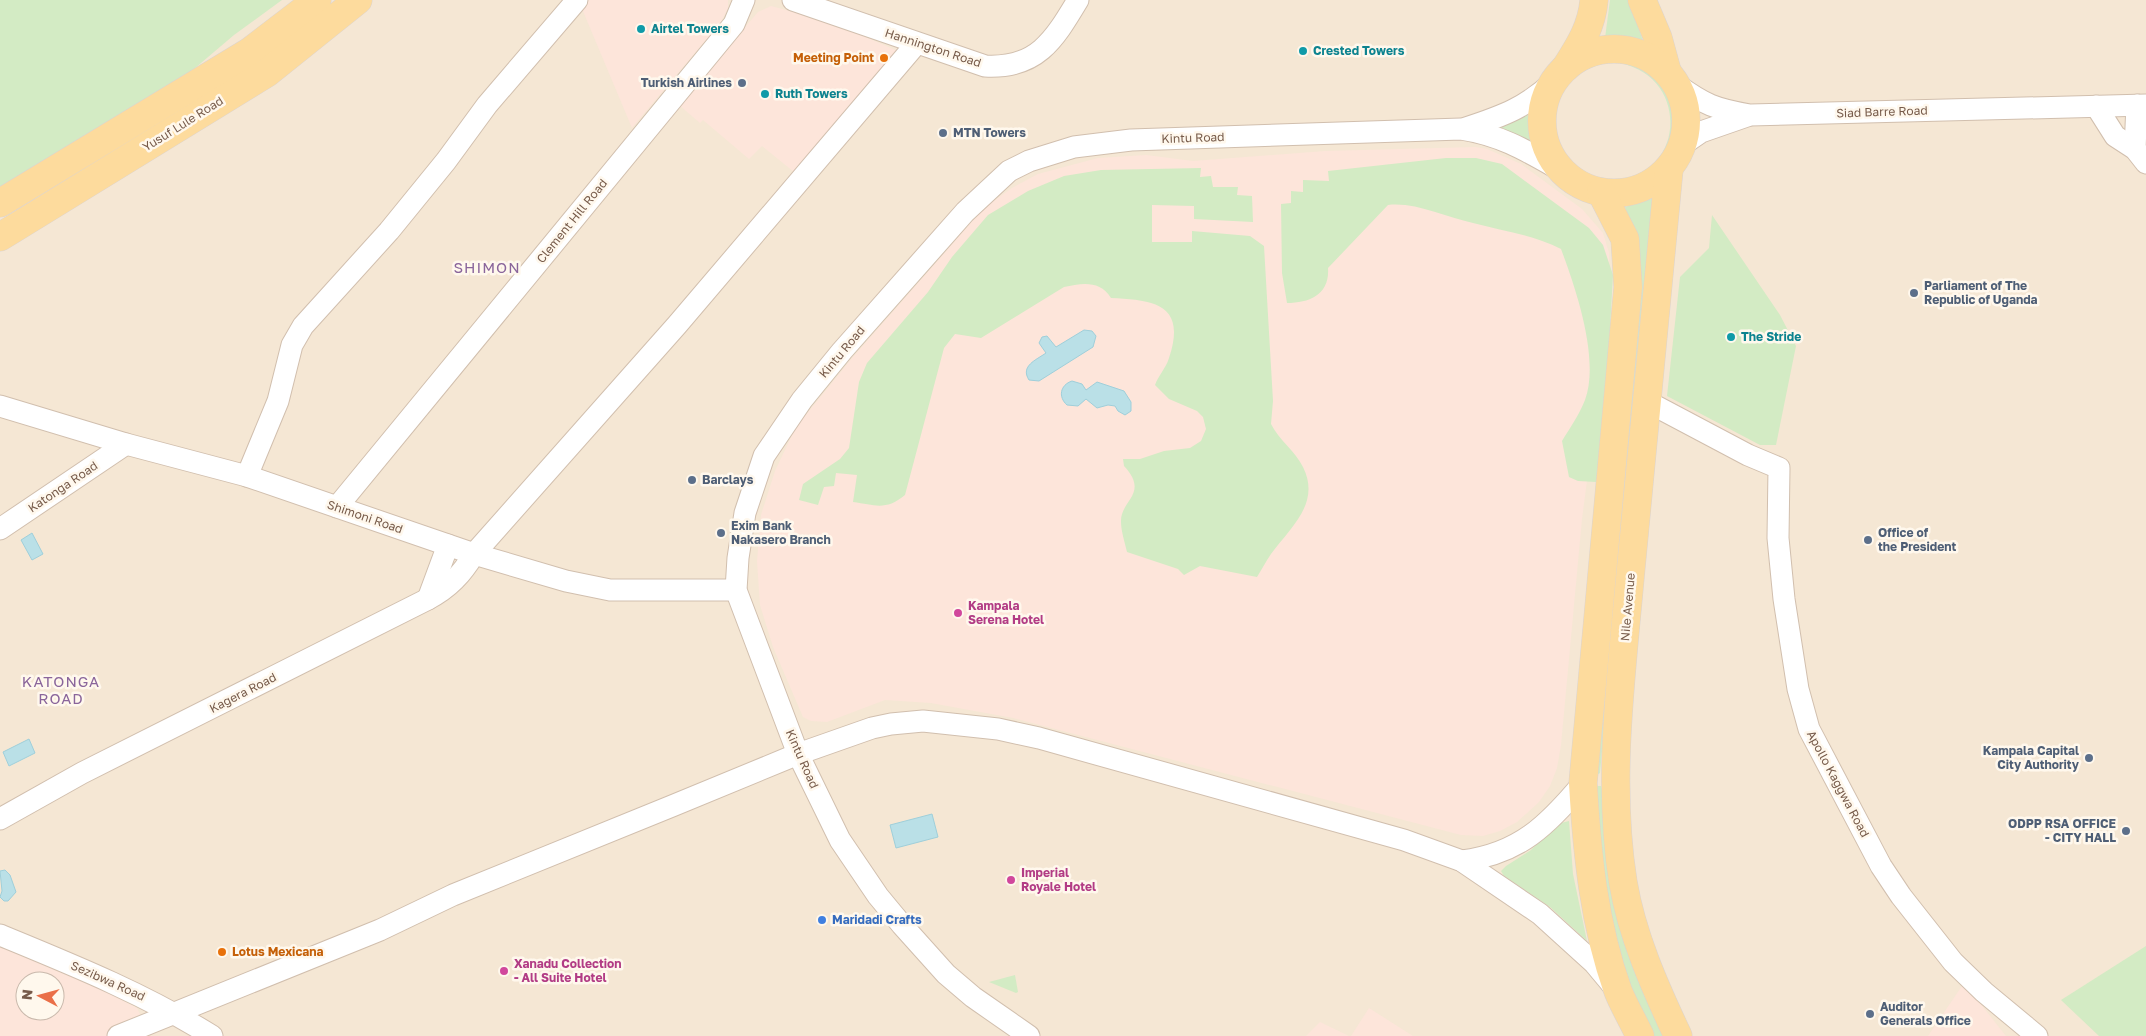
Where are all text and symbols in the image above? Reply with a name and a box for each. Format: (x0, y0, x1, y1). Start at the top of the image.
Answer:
place label: Airtel Towers (651, 21, 729, 36)
marker: Airtel Towers (635, 23, 647, 35)
street label: Hannington Road (883, 25, 983, 70)
place label: Crested Towers (1313, 43, 1405, 58)
marker: Crested Towers (1297, 45, 1309, 57)
place label: Meeting Point (793, 50, 874, 65)
marker: Meeting Point (878, 52, 890, 64)
place label: Turkish Airlines (641, 75, 732, 90)
marker: Turkish Airlines (736, 77, 748, 89)
place label: Ruth Towers (775, 86, 848, 101)
marker: Ruth Towers (759, 88, 771, 100)
street label: Yusuf Lule Road (140, 93, 226, 154)
street label: Siad Barre Road (1836, 102, 1928, 121)
place label: MTN Towers (953, 125, 1026, 140)
marker: MTN Towers (937, 127, 949, 139)
street label: Kintu Road (1161, 129, 1225, 146)
street label: Clement Hill Road (533, 176, 610, 266)
district label: SHIMON (453, 258, 521, 276)
place label: Parliament of The Republic of Uganda (1924, 278, 2038, 307)
marker: Parliament of The Republic of Uganda (1908, 287, 1920, 299)
street label: Kintu Road (816, 323, 868, 381)
place label: The Stride (1741, 329, 1801, 344)
marker: The Stride (1725, 331, 1737, 343)
street label: Katonga Road (25, 458, 100, 515)
place label: Barclays (702, 472, 754, 487)
marker: Barclays (686, 474, 698, 486)
street label: Shimoni Road (325, 497, 405, 536)
place label: Exim Bank Nakasero Branch (731, 518, 831, 547)
place label: Office of the President (1878, 525, 1956, 554)
marker: Exim Bank Nakasero Branch (715, 527, 727, 539)
marker: Office of the President (1862, 534, 1874, 546)
street label: Nile Avenue (1617, 572, 1638, 642)
place label: Kampala Serena Hotel (968, 598, 1044, 627)
marker: Kampala Serena Hotel (952, 607, 964, 619)
street label: Kagera Road (207, 669, 279, 716)
district label: KATONGA ROAD (22, 672, 100, 707)
street label: Kintu Road (783, 727, 822, 791)
street label: Apollo Kaggwa Road (1804, 728, 1873, 840)
place label: Kampala Capital City Authority (1983, 743, 2080, 772)
marker: Kampala Capital City Authority (2083, 752, 2095, 764)
place label: ODPP RSA OFFICE - CITY HALL (2008, 816, 2116, 845)
marker: ODPP RSA OFFICE - CITY HALL (2120, 825, 2132, 837)
place label: Imperial Royale Hotel (1021, 865, 1096, 894)
marker: Imperial Royale Hotel (1005, 874, 1017, 886)
place label: Maridadi Crafts (832, 912, 922, 927)
marker: Maridadi Crafts (816, 914, 828, 926)
place label: Lotus Mexicana (232, 944, 324, 959)
marker: Lotus Mexicana (216, 946, 228, 958)
place label: Xanadu Collection - All Suite Hotel (514, 956, 621, 985)
street label: Sezibwa Road (69, 957, 148, 1004)
marker: Xanadu Collection - All Suite Hotel (498, 965, 510, 977)
north arrow (15, 971, 65, 1021)
text: N (18, 988, 36, 1001)
place label: Auditor Generals Office (1880, 999, 1971, 1028)
marker: Auditor Generals Office (1864, 1008, 1876, 1020)

